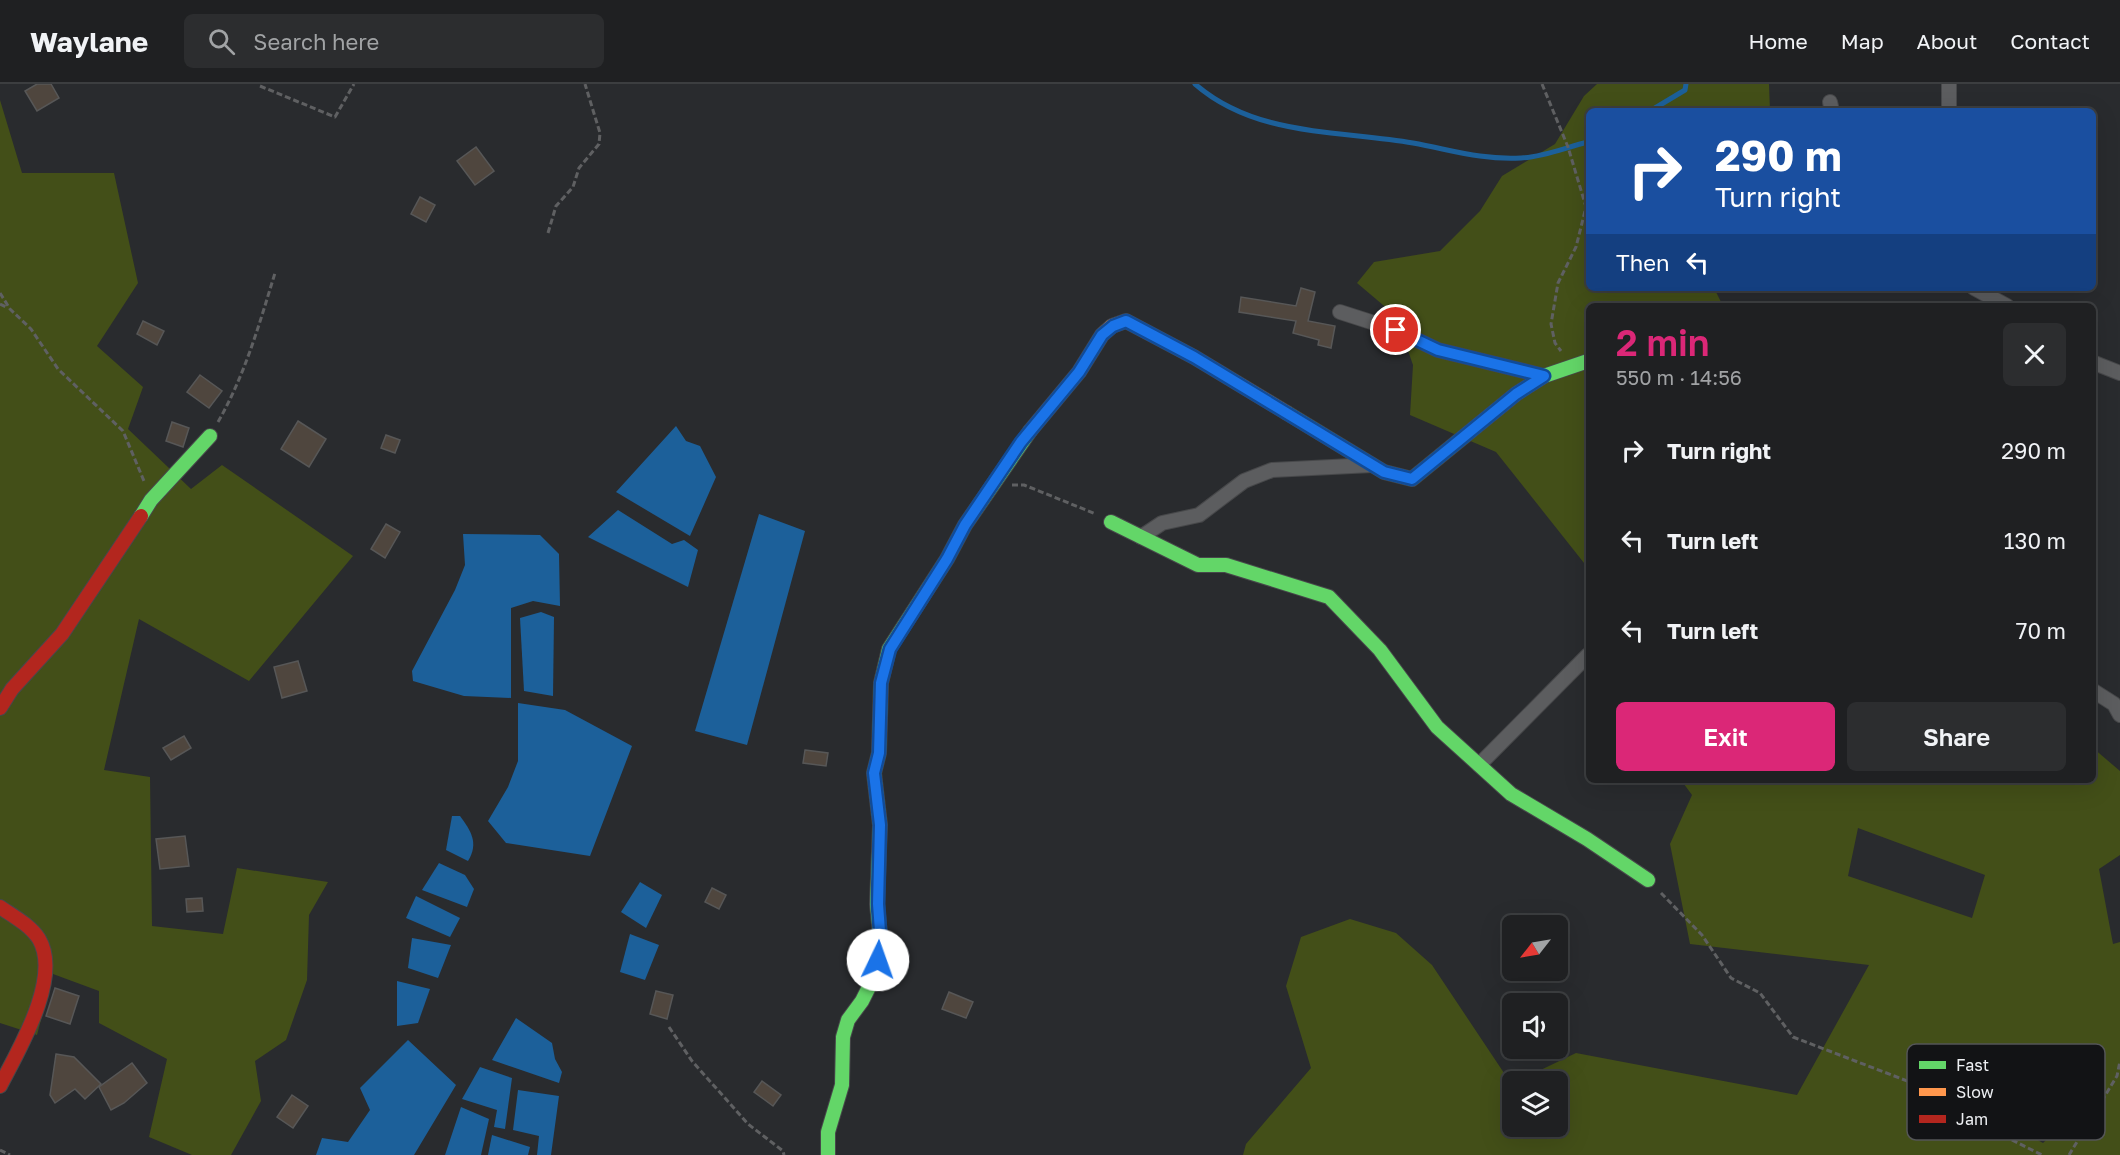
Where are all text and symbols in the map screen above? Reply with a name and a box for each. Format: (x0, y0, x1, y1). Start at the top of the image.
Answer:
search box (184, 14, 604, 68)
text: Waylane (30, 25, 148, 58)
icon: search (205, 25, 238, 58)
text: Search here (253, 28, 379, 55)
text: Home (1748, 28, 1808, 54)
text: Map (1841, 28, 1884, 54)
text: About (1917, 28, 1977, 54)
text: Contact (2010, 28, 2090, 54)
text: 290 m (1715, 130, 1842, 180)
icon: right (1616, 132, 1694, 210)
text: Turn right (1715, 181, 1841, 213)
icon: left (1681, 246, 1714, 279)
text: Then (1616, 249, 1669, 276)
pin (1370, 304, 1421, 355)
icon: arrive (1379, 313, 1412, 346)
text: 2 min (1616, 321, 1710, 364)
button: close (2003, 323, 2066, 386)
text: 550 m · 14:56 (1616, 365, 1742, 389)
icon: right (1616, 434, 1649, 467)
text: Turn right (1667, 437, 1771, 464)
text: 290 m (2001, 437, 2066, 464)
icon: left (1616, 524, 1649, 557)
text: Turn left (1667, 527, 1758, 554)
text: 130 m (2004, 527, 2066, 554)
icon: left (1616, 614, 1649, 647)
text: Turn left (1667, 617, 1758, 644)
text: 70 m (2016, 617, 2066, 644)
button: Exit (1616, 702, 1835, 771)
button: Share (1847, 702, 2066, 771)
north arrow (1502, 915, 1568, 981)
map controls (1502, 915, 1568, 1137)
position arrow (846, 928, 910, 992)
button: sound (1502, 993, 1568, 1059)
legend (1907, 1044, 2105, 1140)
text: Fast (1956, 1055, 1989, 1075)
button: layers (1502, 1071, 1568, 1137)
text: Slow (1956, 1082, 1994, 1102)
text: Jam (1956, 1109, 1988, 1129)

